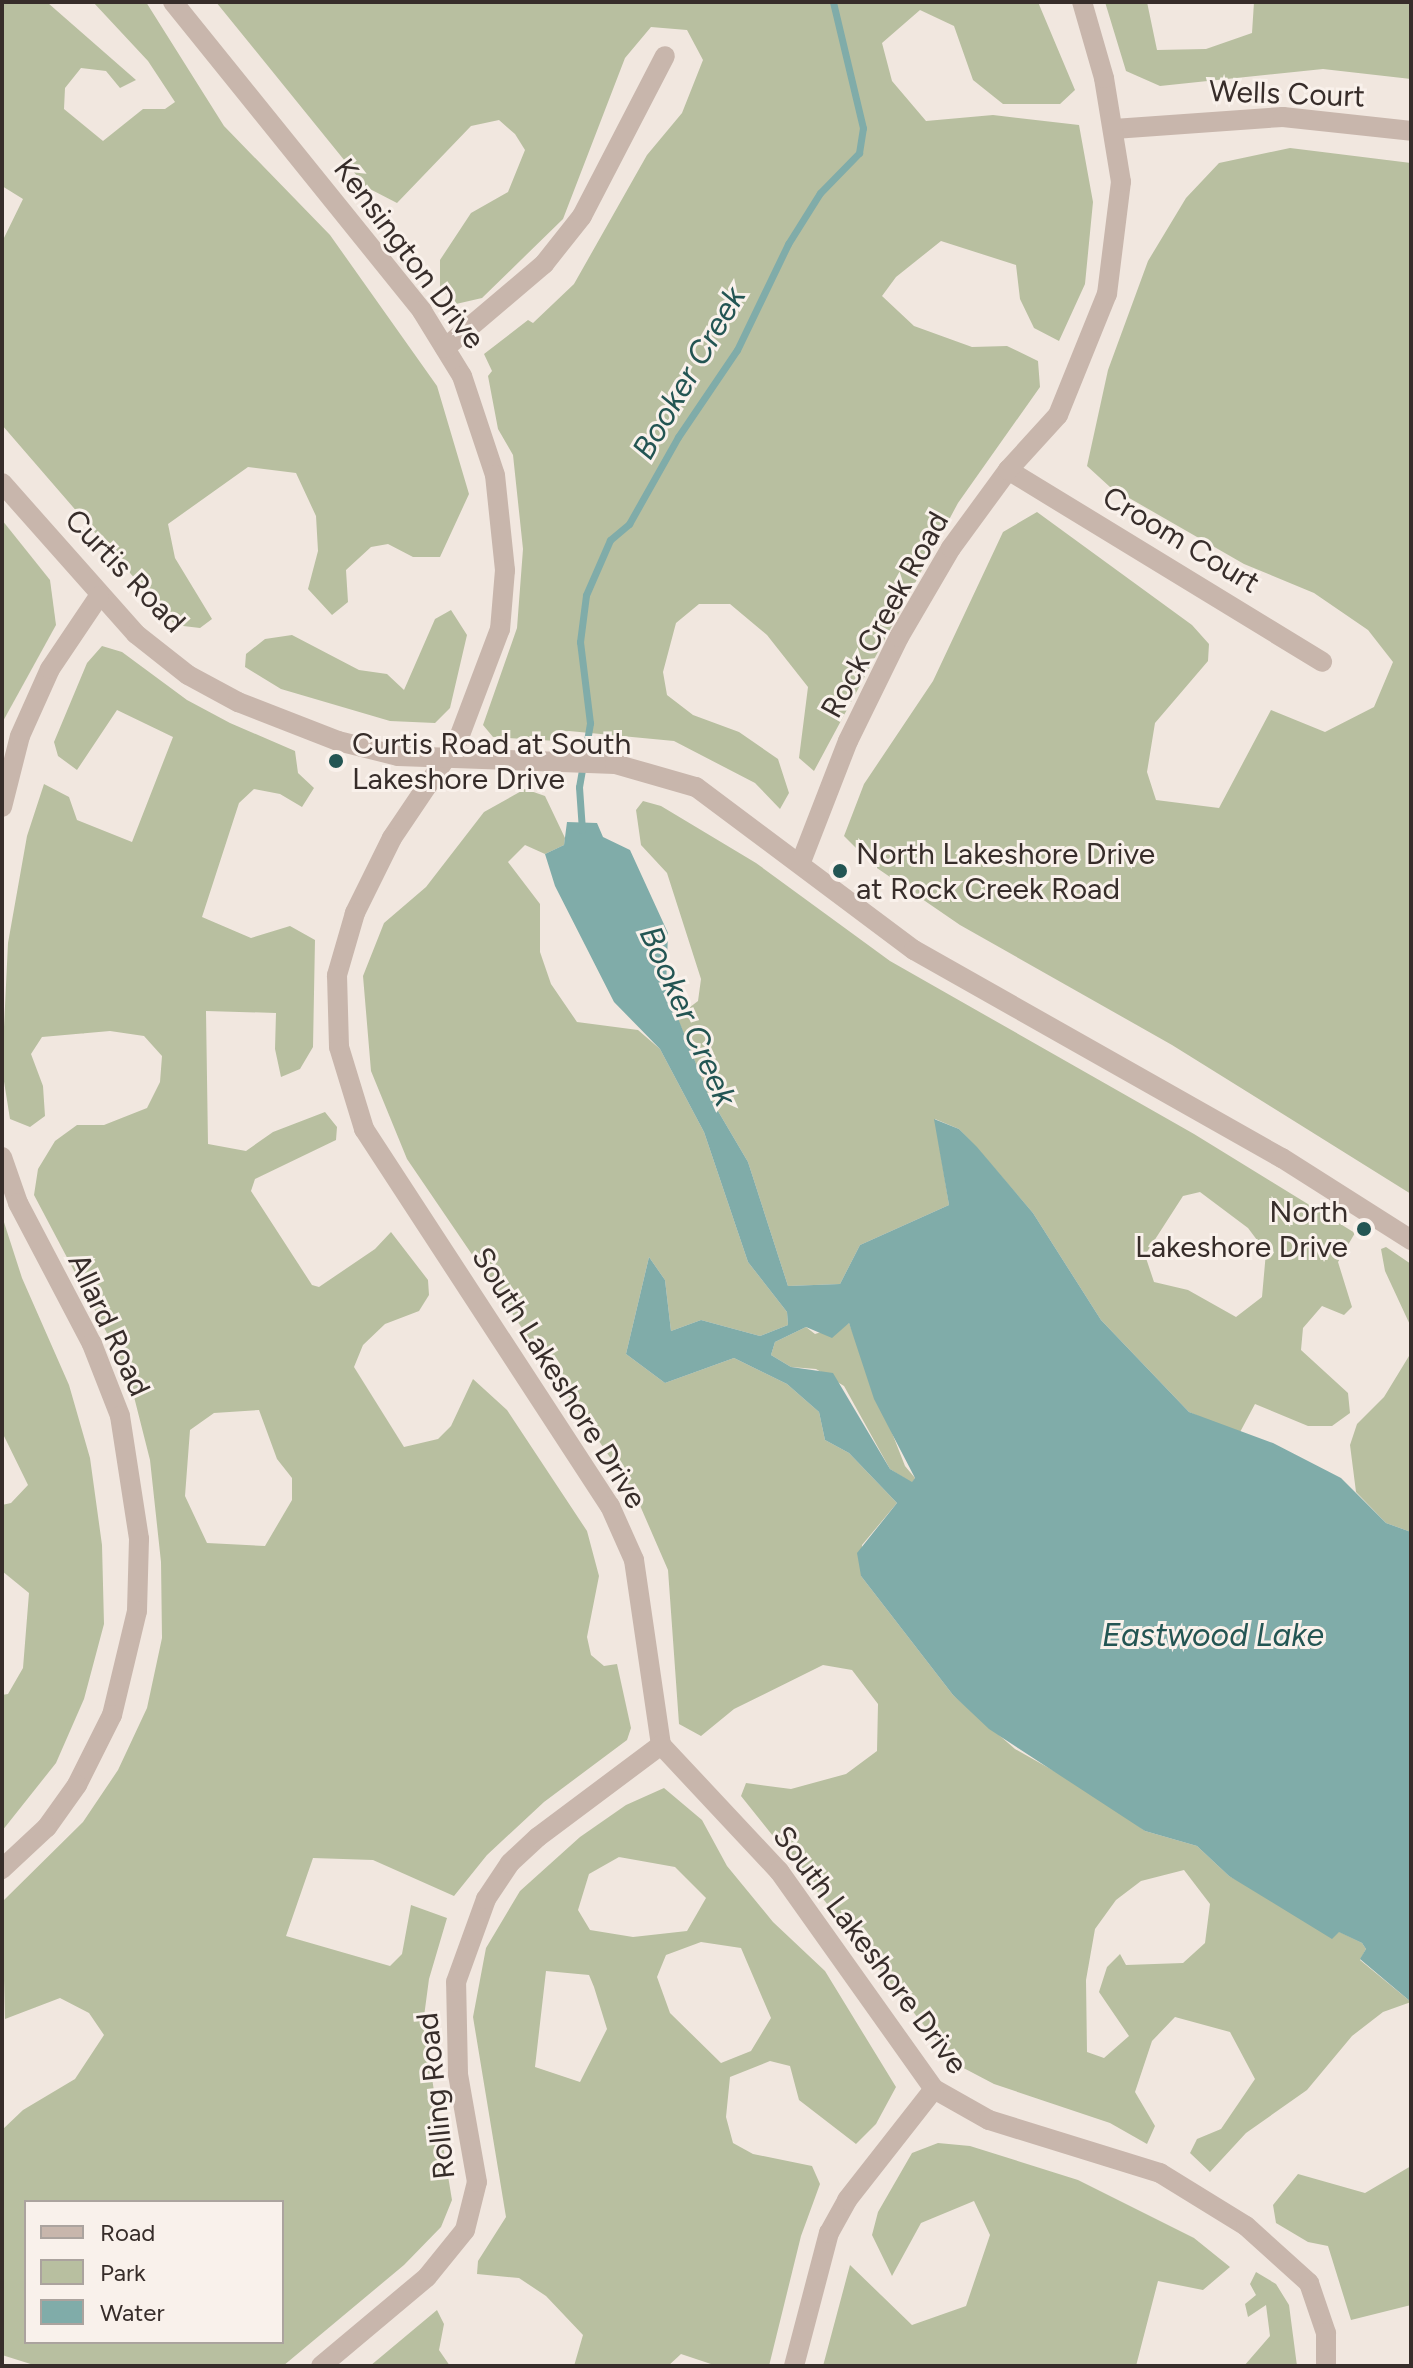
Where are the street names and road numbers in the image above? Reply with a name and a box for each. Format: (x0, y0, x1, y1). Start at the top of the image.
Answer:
street label: Wells Court (1209, 73, 1365, 115)
street label: Kensington Drive (326, 152, 492, 356)
street label: Croom Court (1096, 479, 1266, 601)
street label: Curtis Road (57, 502, 193, 640)
street label: Rock Creek Road (814, 506, 956, 724)
street label: South Lakeshore Drive (464, 1241, 654, 1515)
street label: Allard Road (60, 1248, 158, 1402)
street label: South Lakeshore Drive (765, 1819, 975, 2081)
street label: Rolling Road (409, 2011, 463, 2181)

